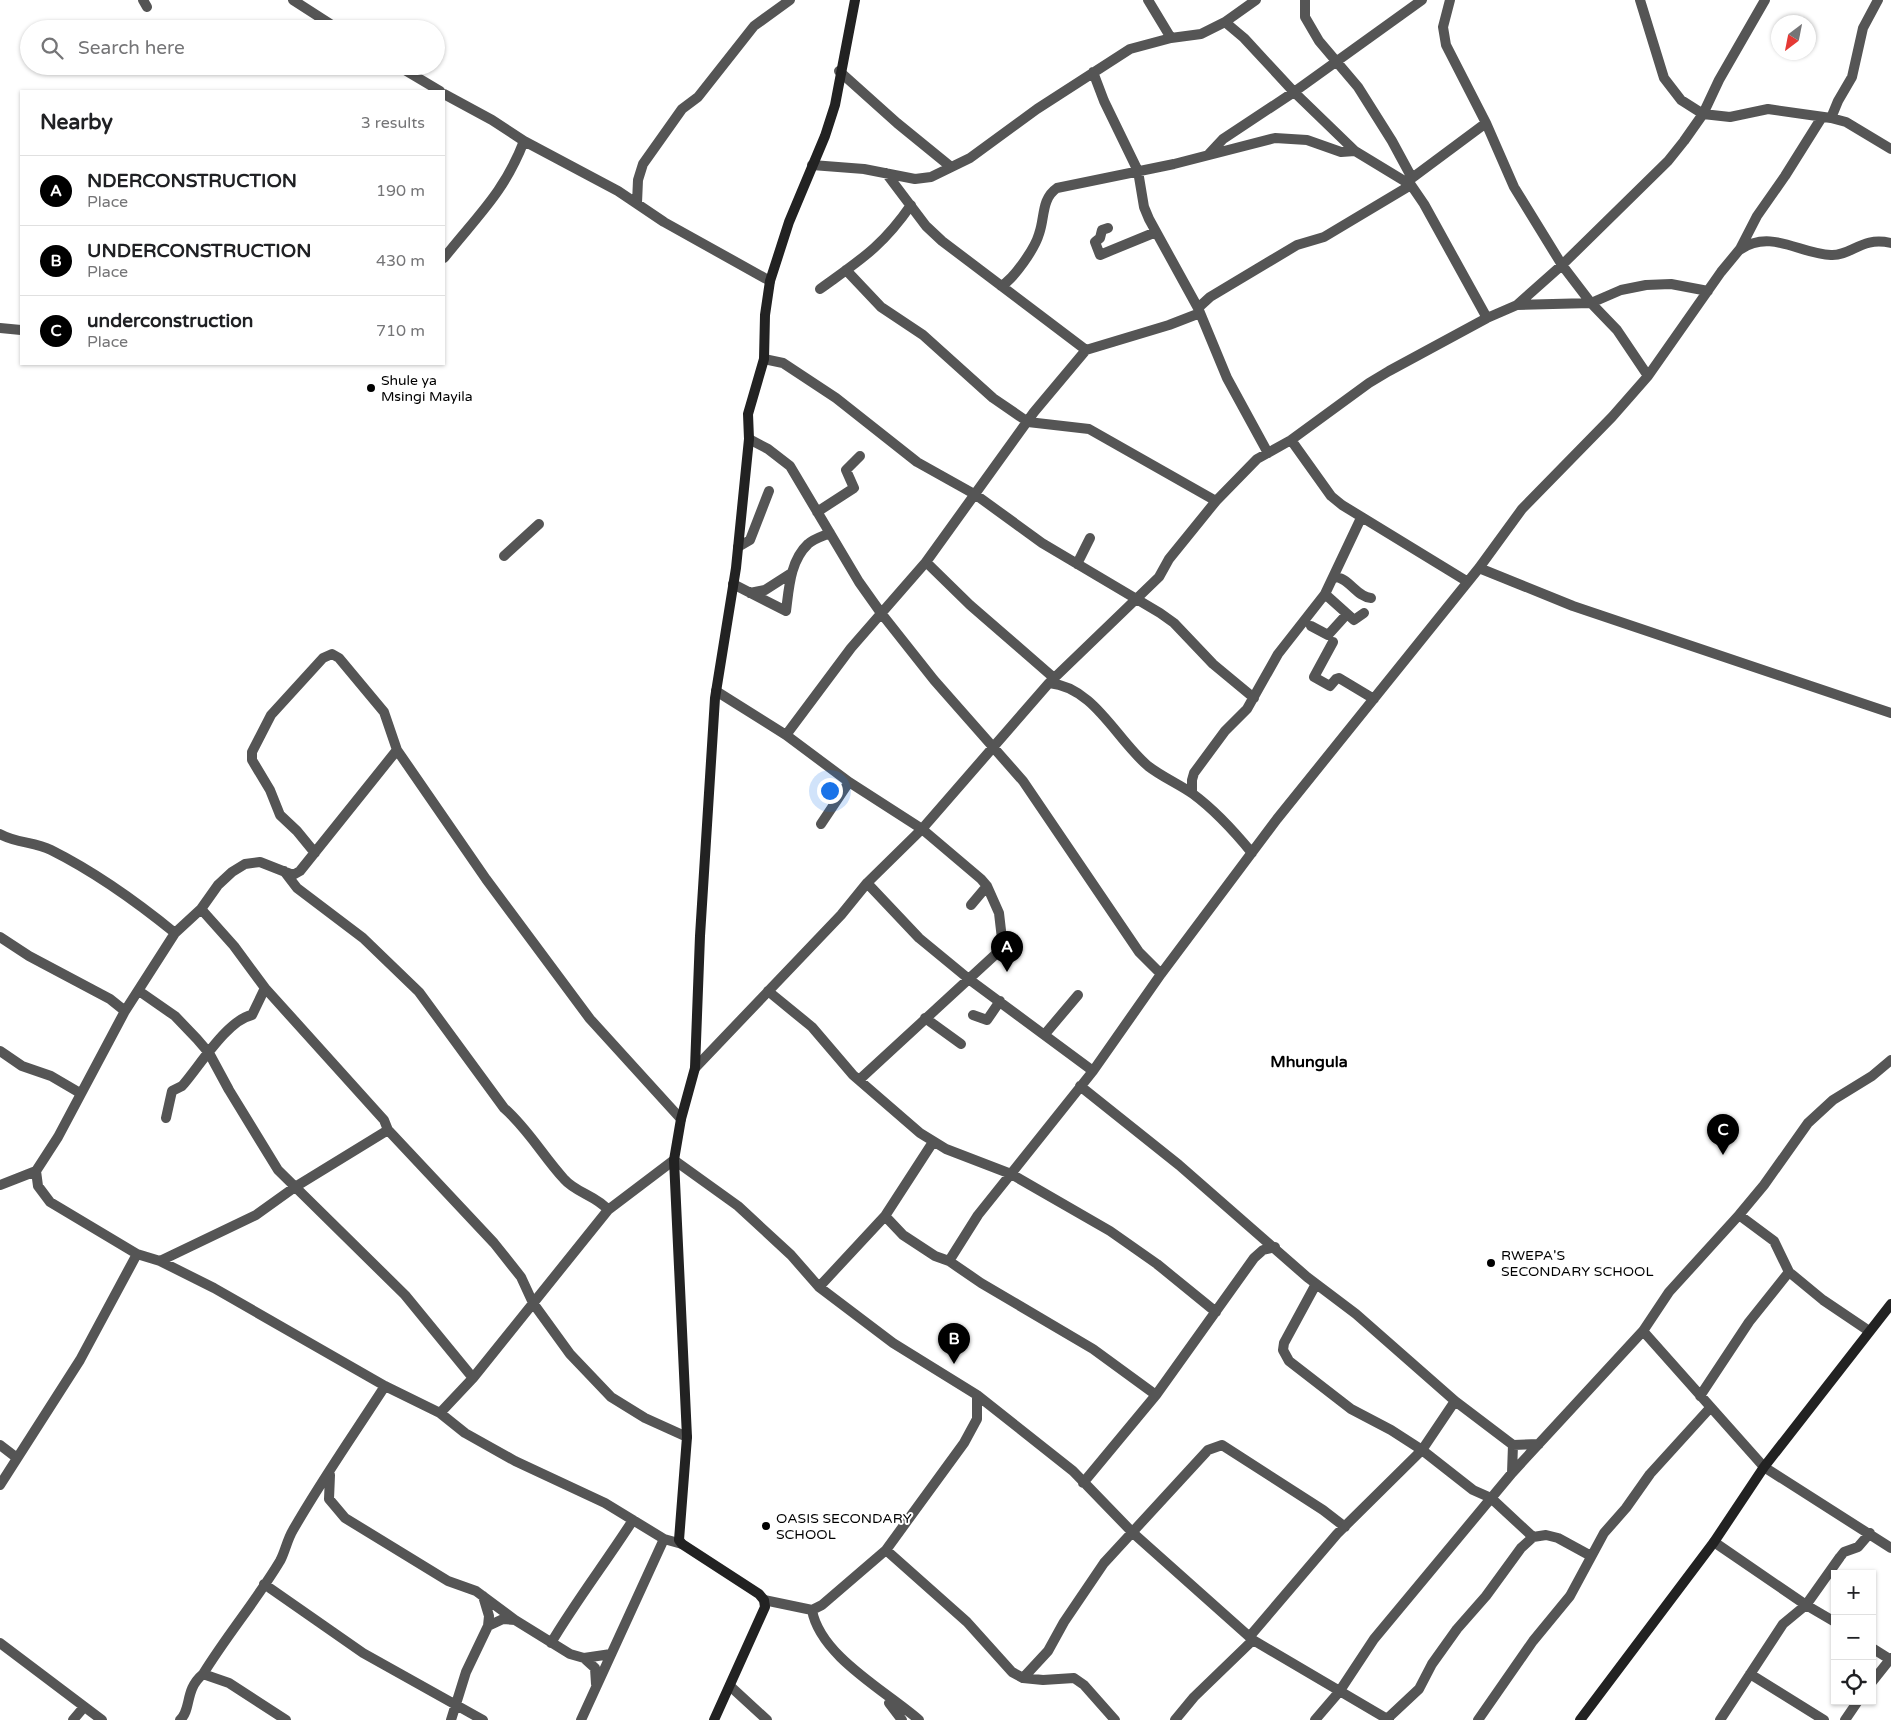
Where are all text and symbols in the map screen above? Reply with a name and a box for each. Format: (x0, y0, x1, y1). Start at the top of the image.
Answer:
north arrow (1771, 15, 1816, 60)
search box (20, 20, 445, 75)
icon: search (38, 34, 66, 62)
text: Search here (78, 37, 185, 59)
text: Nearby (40, 110, 113, 135)
text: 3 results (361, 113, 425, 133)
text: NDERCONSTRUCTION (87, 170, 297, 192)
text: A (50, 181, 62, 201)
text: 190 m (376, 181, 425, 201)
text: Place (87, 192, 128, 212)
text: UNDERCONSTRUCTION (87, 240, 311, 262)
text: B (50, 251, 62, 271)
text: 430 m (376, 251, 425, 271)
text: Place (87, 262, 128, 282)
text: underconstruction (87, 310, 253, 332)
text: C (50, 321, 62, 341)
text: 710 m (376, 321, 425, 341)
text: Place (87, 332, 128, 352)
place label: Shule ya Msingi Mayila (381, 372, 473, 405)
marker: Shule ya Msingi Mayila (365, 382, 377, 394)
your location (817, 778, 843, 804)
pin: A (991, 931, 1023, 972)
district label: Mhungula (1270, 1052, 1348, 1072)
pin: C (1707, 1114, 1739, 1155)
place label: RWEPA'S SECONDARY SCHOOL (1501, 1247, 1654, 1280)
marker: RWEPA'S SECONDARY SCHOOL (1485, 1257, 1497, 1269)
pin: B (938, 1323, 970, 1364)
place label: OASIS SECONDARY SCHOOL (776, 1510, 912, 1543)
marker: OASIS SECONDARY SCHOOL (760, 1520, 772, 1532)
map controls (1831, 1570, 1876, 1705)
button: + (1831, 1570, 1876, 1615)
button: − (1831, 1615, 1876, 1660)
button: locate (1831, 1660, 1876, 1705)

